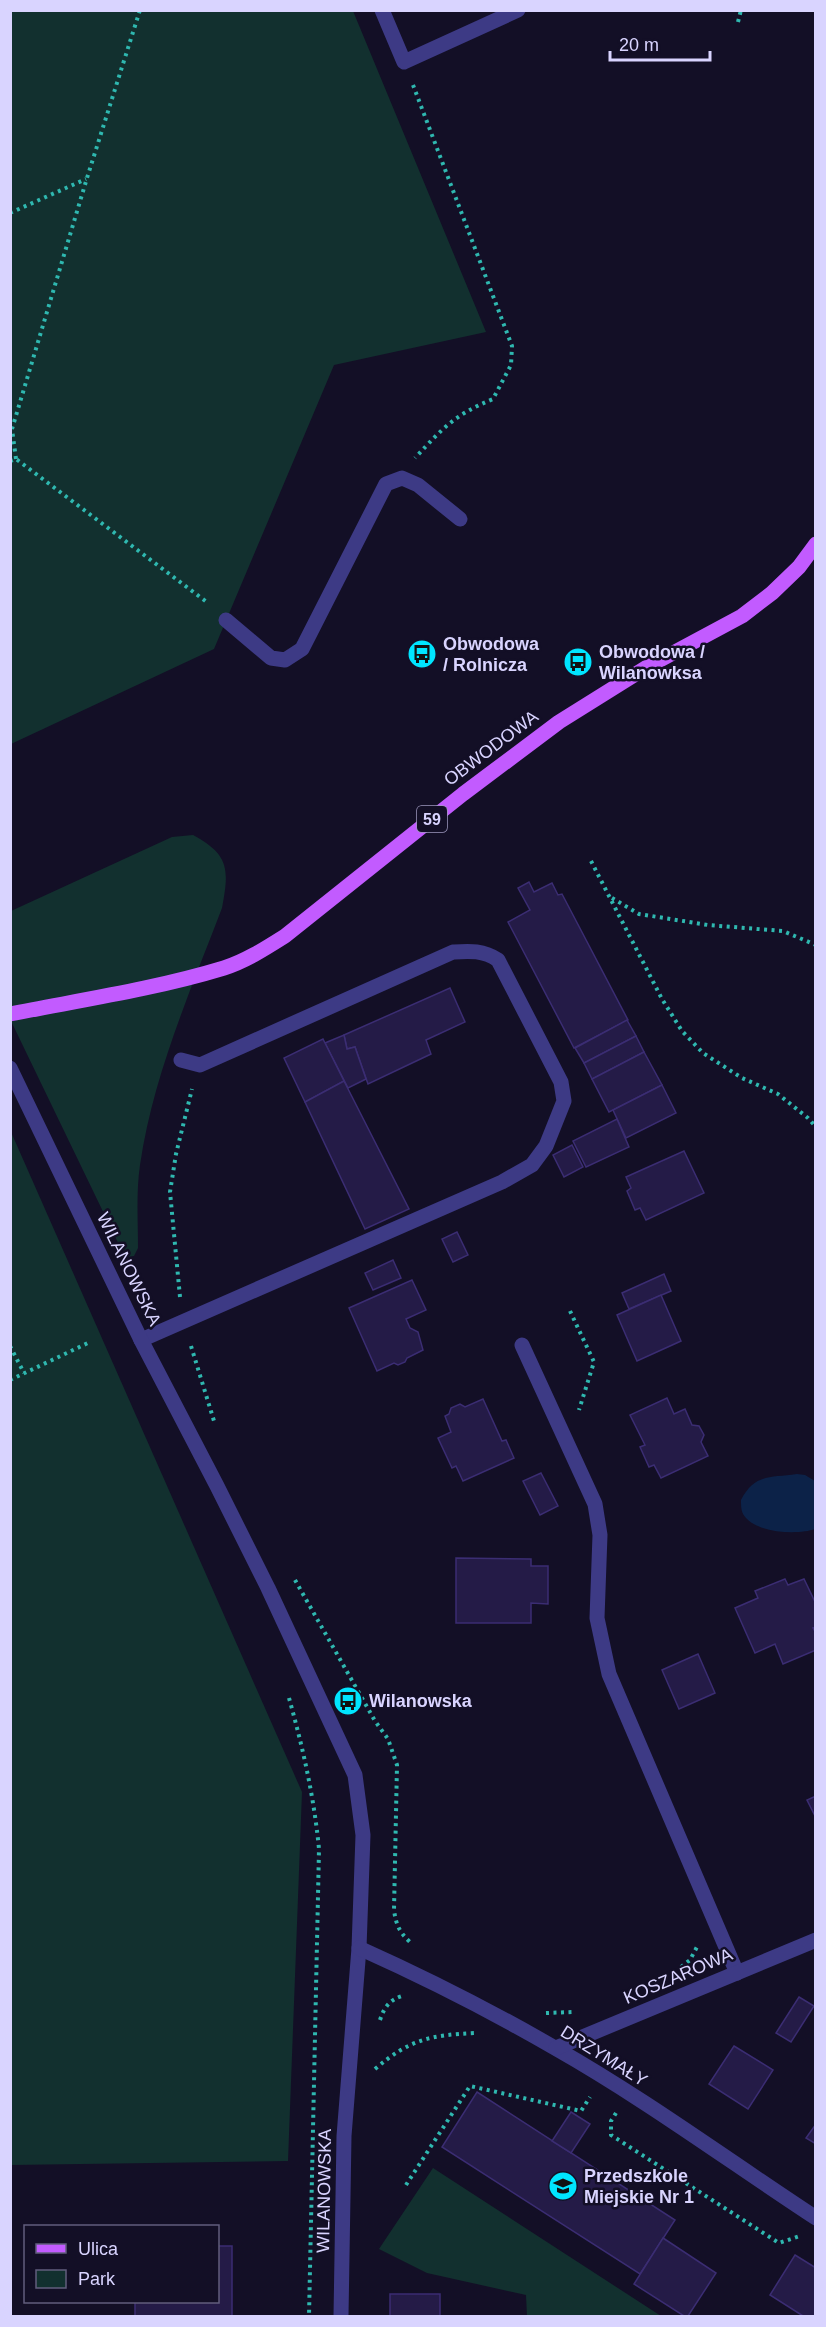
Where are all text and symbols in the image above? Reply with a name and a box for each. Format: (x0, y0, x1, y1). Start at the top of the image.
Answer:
scale bar (610, 24, 710, 62)
text: 20 m (619, 35, 659, 55)
place label: Obwodowa / Rolnicza (443, 634, 540, 675)
bus stop icon: Obwodowa / Rolnicza (406, 638, 438, 670)
place label: Obwodowa / Wilanowksa (599, 642, 705, 683)
bus stop icon: Obwodowa / Wilanowksa (562, 646, 594, 678)
street label: OBWODOWA (440, 706, 542, 790)
road number: 59 (417, 806, 447, 832)
street label: WILANOWSKA (93, 1209, 165, 1329)
bus stop icon: Wilanowska (332, 1685, 364, 1717)
place label: Wilanowska (369, 1691, 473, 1711)
street label: KOSZAROWA (621, 1944, 735, 2008)
street label: DRZYMAŁY (557, 2022, 651, 2090)
street label: WILANOWSKA (313, 2129, 335, 2253)
place label: Przedszkole Miejskie Nr 1 (584, 2166, 694, 2207)
school or university icon: Przedszkole Miejskie Nr 1 (547, 2170, 579, 2202)
legend (24, 2225, 219, 2303)
text: Ulica (78, 2239, 119, 2259)
text: Park (78, 2269, 116, 2289)

